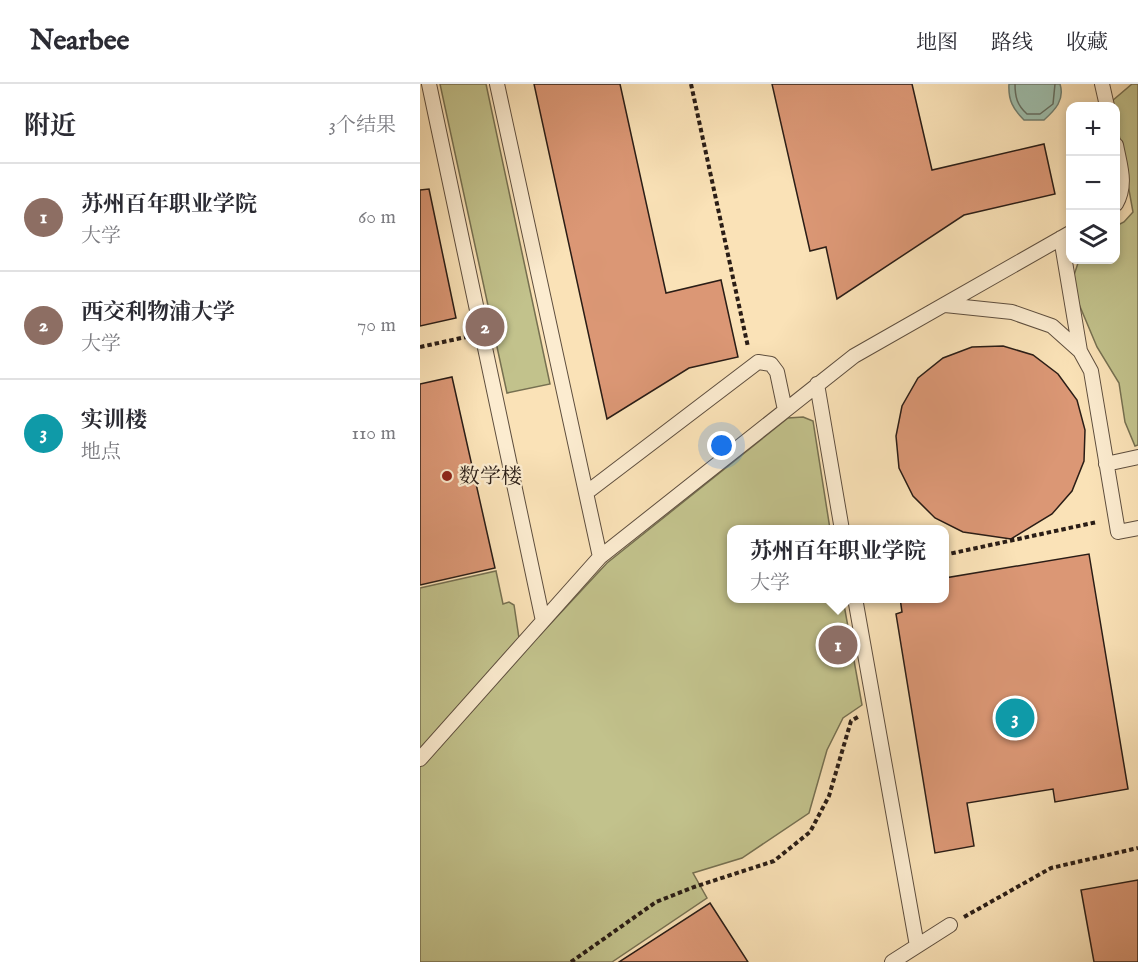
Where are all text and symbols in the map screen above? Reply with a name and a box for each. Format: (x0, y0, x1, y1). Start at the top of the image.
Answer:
text: Nearbee (30, 24, 129, 59)
text: 地图 (916, 30, 958, 57)
text: 路线 (991, 30, 1033, 57)
text: 收藏 (1066, 30, 1108, 57)
map controls (1066, 102, 1120, 264)
button: + (1066, 102, 1120, 156)
text: 附近 (24, 110, 76, 143)
text: 3个结果 (329, 113, 396, 138)
button: − (1066, 156, 1120, 210)
text: 苏州百年职业学院 (81, 191, 257, 219)
text: 1 (40, 205, 47, 230)
text: 60 m (358, 205, 396, 230)
button: layers (1066, 210, 1120, 264)
text: 大学 (81, 224, 121, 249)
text: 西交利物浦大学 (81, 299, 235, 327)
pin: 2 (466, 304, 504, 350)
text: 2 (39, 313, 48, 338)
text: 70 m (357, 313, 396, 338)
text: 大学 (81, 332, 121, 357)
text: 实训楼 (81, 407, 147, 435)
text: 3 (40, 421, 47, 446)
text: 110 m (352, 421, 396, 446)
your location (707, 431, 736, 460)
text: 地点 (81, 440, 121, 465)
place label: 数学楼 (459, 464, 522, 491)
marker: 数学楼 (440, 469, 454, 483)
popup (727, 525, 949, 603)
text: 苏州百年职业学院 (750, 538, 926, 566)
text: 大学 (750, 571, 790, 596)
pin: 1 (818, 622, 858, 668)
pin: 3 (996, 696, 1034, 740)

